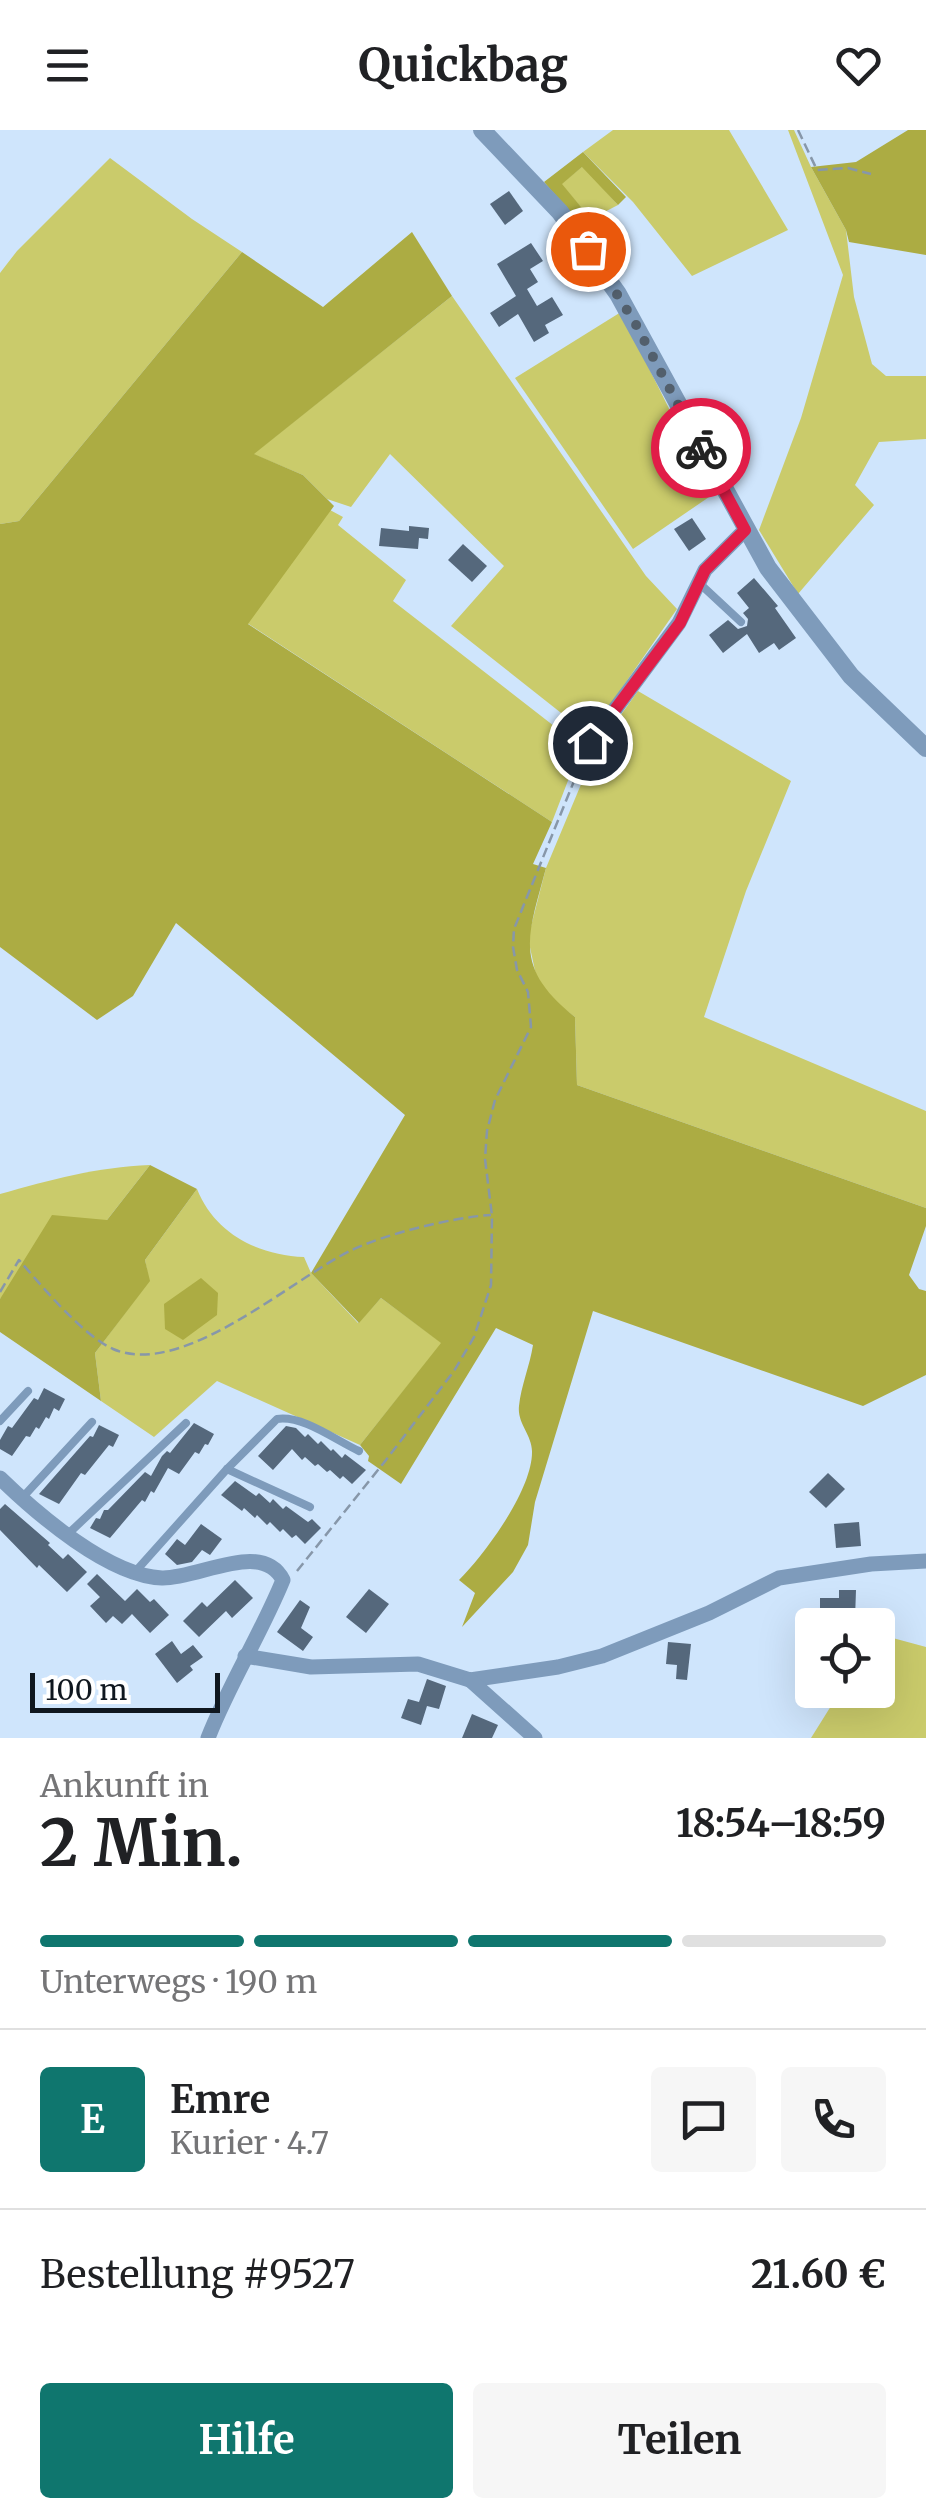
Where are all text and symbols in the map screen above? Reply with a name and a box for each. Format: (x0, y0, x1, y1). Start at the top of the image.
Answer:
text: Quickbag (358, 37, 568, 93)
icon: menu (40, 38, 95, 93)
icon: heart (831, 38, 886, 93)
pin (546, 207, 631, 292)
icon: bag (561, 222, 616, 277)
courier (651, 398, 751, 498)
icon: bike (674, 421, 729, 476)
pin (548, 701, 633, 786)
icon: home (563, 716, 618, 771)
map controls (795, 1608, 895, 1708)
button: locate (795, 1608, 895, 1708)
scale bar (30, 1668, 220, 1712)
text: 100 m (45, 1672, 127, 1708)
text: Ankunft in (40, 1766, 209, 1806)
text: 18:54–18:59 (676, 1800, 886, 1847)
text: 2 Min. (40, 1802, 243, 1884)
text: Unterwegs · 190 m (40, 1962, 317, 2002)
button: chat (651, 2067, 756, 2172)
button: phone (781, 2067, 886, 2172)
text: Emre (170, 2076, 270, 2123)
text: E (80, 2096, 105, 2143)
text: Kurier · 4.7 (170, 2123, 329, 2163)
text: Bestellung #9527 (40, 2251, 355, 2298)
text: 21.60 € (751, 2251, 886, 2298)
button: Hilfe (40, 2383, 453, 2498)
button: Teilen (473, 2383, 886, 2498)

